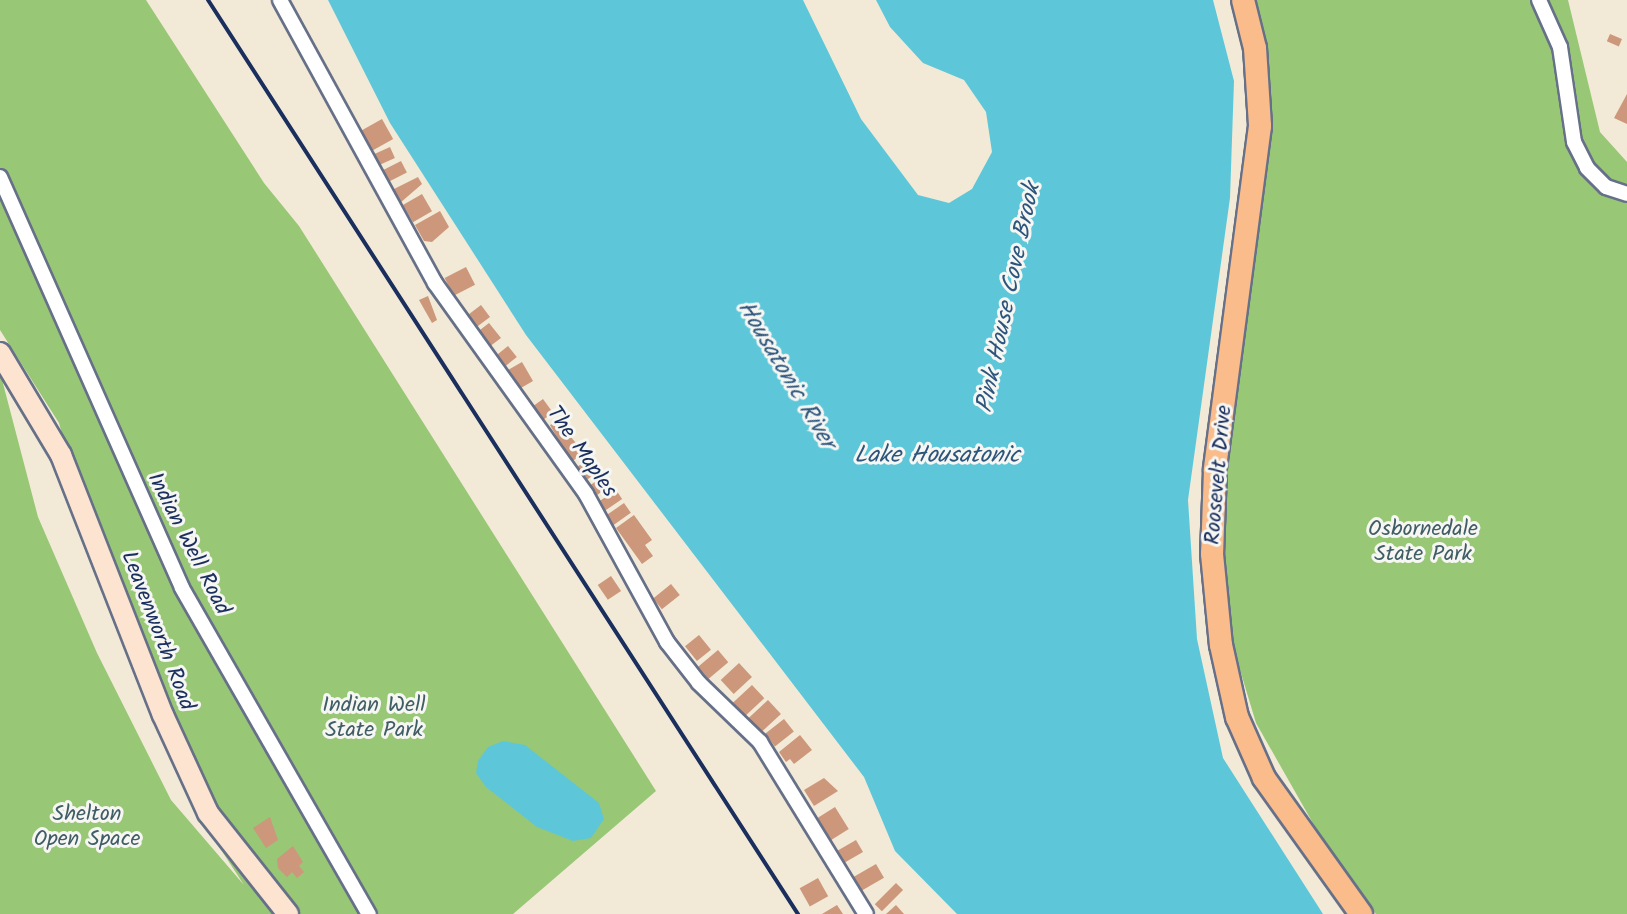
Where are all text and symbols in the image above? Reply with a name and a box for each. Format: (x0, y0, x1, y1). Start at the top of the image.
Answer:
water label: Pink House Cove Brook (971, 181, 1047, 415)
water label: Housatonic River (731, 296, 841, 454)
street label: The Maples (540, 401, 622, 503)
street label: Roosevelt Drive (1200, 404, 1238, 546)
water label: Lake Housatonic (854, 442, 1020, 470)
street label: Indian Well Road (141, 468, 235, 620)
park label: Osbornedale State Park (1368, 516, 1478, 568)
street label: Leavenworth Road (114, 548, 200, 714)
park label: Indian Well State Park (322, 692, 426, 744)
park label: Shelton Open Space (34, 801, 140, 852)

